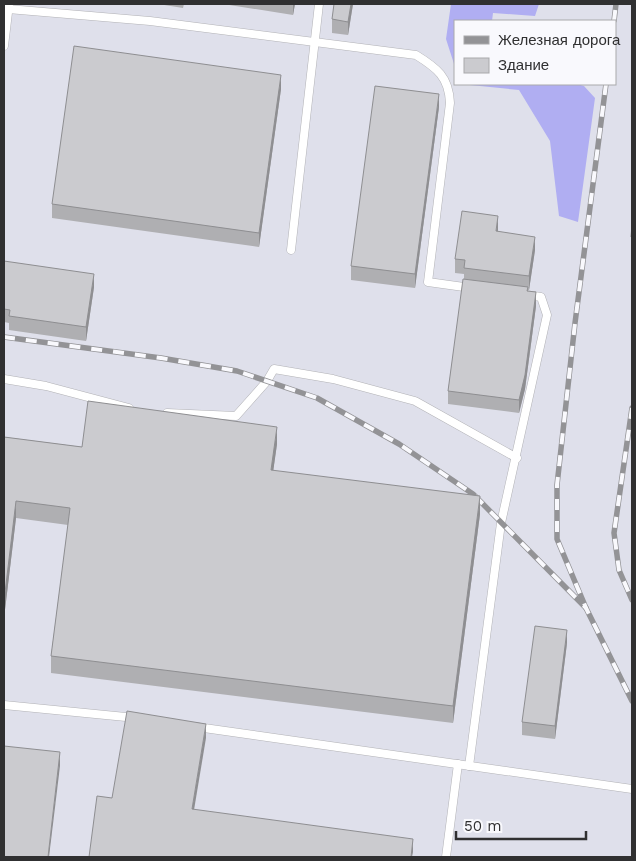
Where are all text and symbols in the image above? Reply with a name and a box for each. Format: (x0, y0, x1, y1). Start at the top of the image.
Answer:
legend (454, 20, 616, 85)
text: Железная дорога (498, 31, 621, 49)
text: Здание (498, 56, 549, 74)
scale bar (456, 808, 586, 840)
text: 50 m (464, 817, 501, 835)

